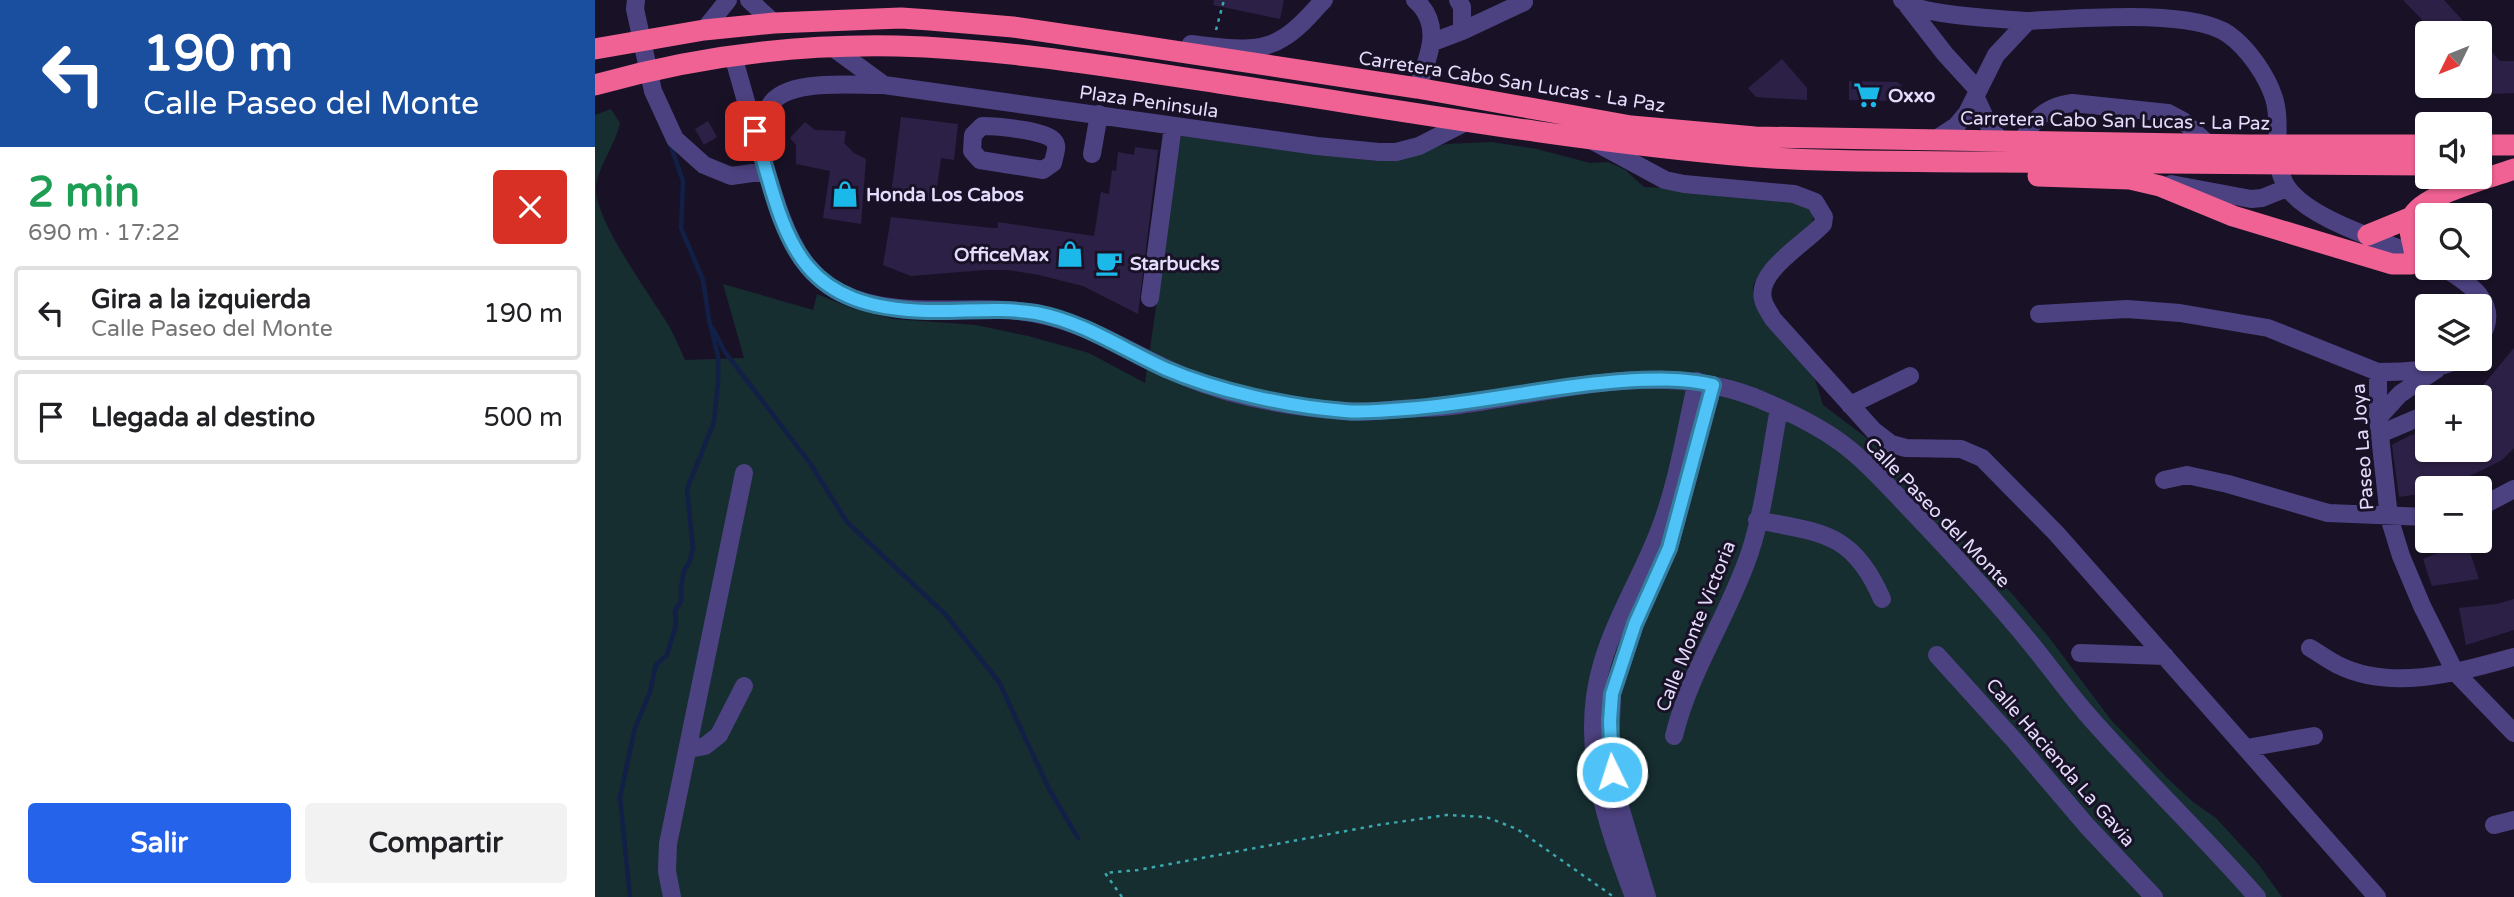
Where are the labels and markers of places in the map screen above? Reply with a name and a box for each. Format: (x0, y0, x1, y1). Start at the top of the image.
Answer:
supermarket icon: Oxxo (1852, 80, 1882, 110)
place label: Oxxo (1888, 85, 1935, 107)
pin (725, 101, 785, 161)
shop icon: Honda Los Cabos (830, 179, 860, 209)
place label: Honda Los Cabos (866, 184, 1024, 206)
shop icon: OfficeMax (1055, 239, 1085, 269)
place label: OfficeMax (954, 244, 1049, 266)
cafe icon: Starbucks (1094, 248, 1124, 278)
place label: Starbucks (1130, 253, 1220, 275)

